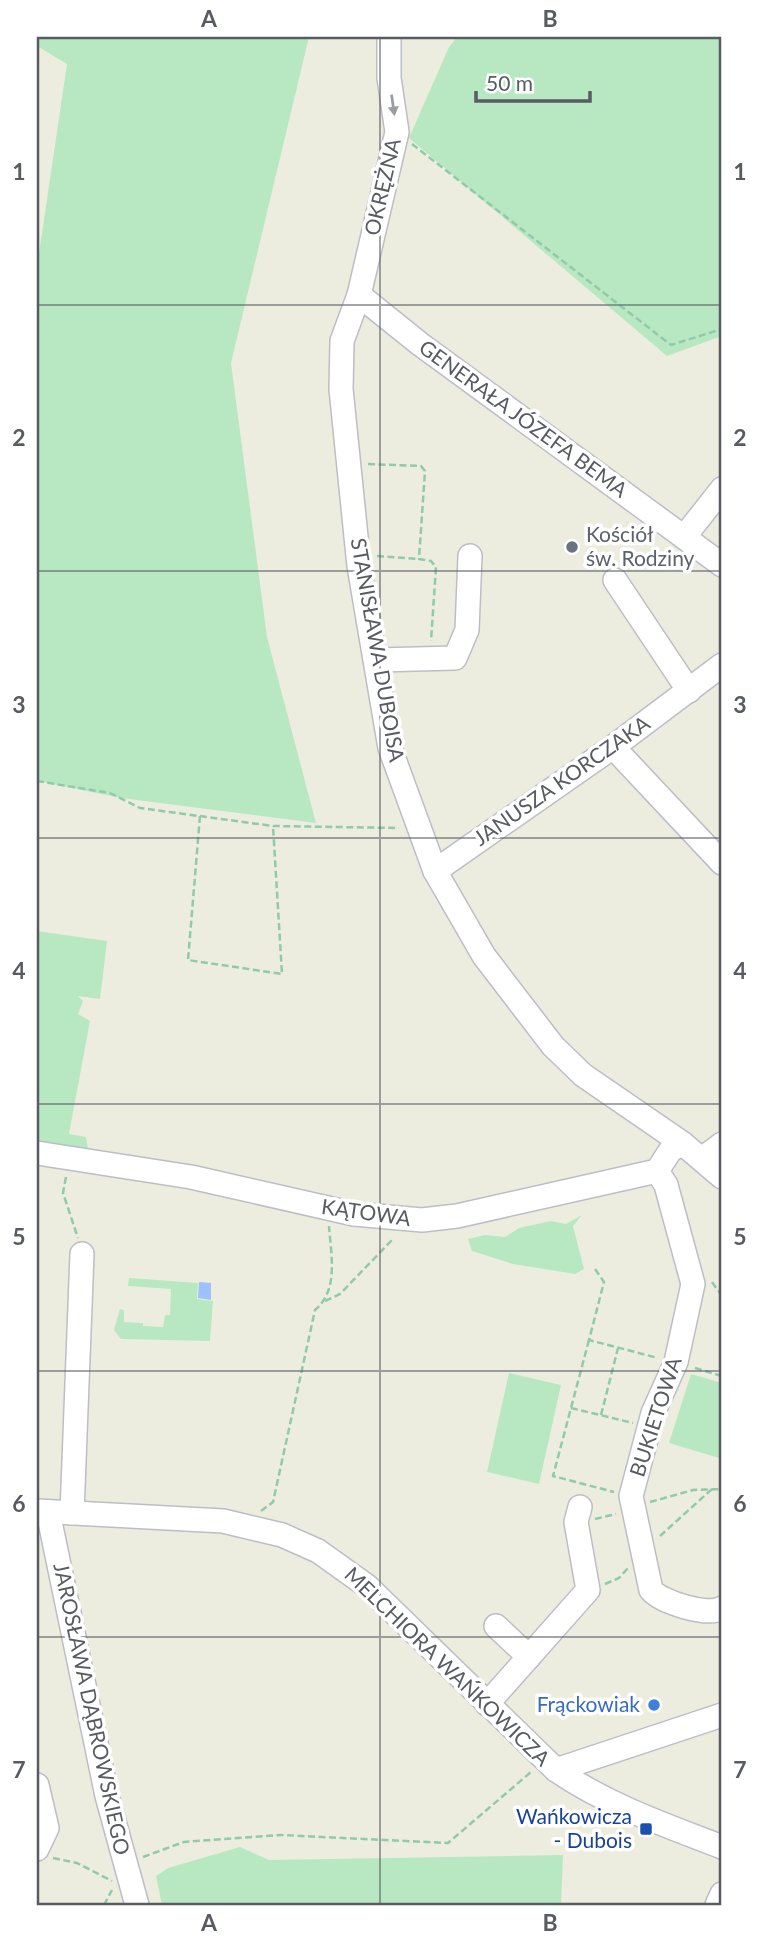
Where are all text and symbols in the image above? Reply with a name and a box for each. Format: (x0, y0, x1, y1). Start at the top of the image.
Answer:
text: A (200, 4, 218, 32)
text: B (542, 4, 558, 32)
scale bar (476, 60, 589, 104)
text: 50 m (486, 70, 533, 95)
one-way arrow (388, 94, 399, 116)
street label: OKRĘŻNA (358, 135, 405, 238)
text: 1 (12, 157, 26, 185)
text: 1 (733, 157, 747, 185)
street label: GENERAŁA JÓZEFA BEMA (415, 334, 634, 502)
text: 2 (12, 423, 26, 451)
text: 2 (733, 423, 747, 451)
place label: Kościół św. Rodziny (586, 521, 695, 570)
street label: STANISŁAWA DUBOISA (346, 536, 411, 764)
marker: Kościół św. Rodziny (564, 539, 580, 555)
text: 3 (12, 690, 26, 718)
text: 3 (733, 690, 747, 718)
street label: JANUSZA KORCZAKA (468, 709, 655, 850)
text: 4 (12, 956, 26, 984)
text: 4 (733, 956, 747, 984)
street label: KĄTOWA (320, 1193, 413, 1230)
text: 5 (12, 1222, 26, 1250)
text: 5 (733, 1222, 747, 1250)
street label: BUKIETOWA (623, 1353, 686, 1480)
text: 6 (12, 1489, 26, 1517)
text: 6 (733, 1489, 747, 1517)
street label: JAROSŁAWA DĄBROWSKIEGO (49, 1560, 136, 1857)
street label: MELCHIORA WAŃKOWICZA (340, 1561, 556, 1771)
place label: Frąckowiak (537, 1691, 640, 1716)
marker: Frąckowiak (646, 1697, 662, 1713)
text: 7 (12, 1755, 26, 1783)
text: 7 (733, 1755, 747, 1783)
place label: Wańkowicza - Dubois (516, 1803, 632, 1852)
marker: Wańkowicza - Dubois (638, 1821, 654, 1837)
text: A (200, 1908, 218, 1936)
text: B (542, 1908, 558, 1936)

